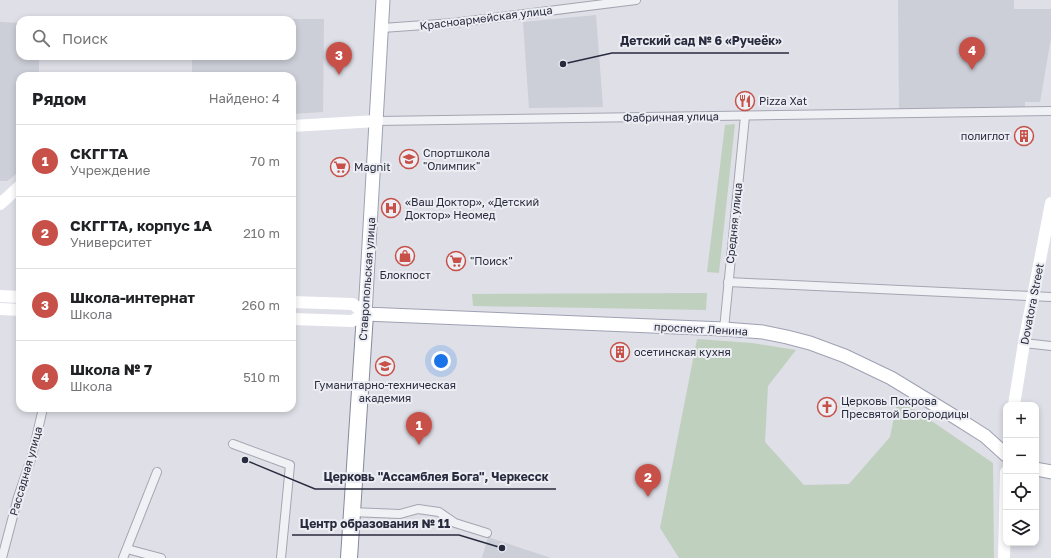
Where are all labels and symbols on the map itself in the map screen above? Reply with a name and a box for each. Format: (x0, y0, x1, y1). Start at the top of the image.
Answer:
street label: Красноармейская улица (419, 3, 553, 32)
callout: Детский сад № 6 «Ручеёк» (612, 29, 789, 53)
text: Детский сад № 6 «Ручеёк» (620, 33, 782, 48)
pin: 4 (959, 37, 985, 70)
pin: 3 (326, 42, 352, 75)
restaurant icon: Pizza Xat (734, 90, 756, 112)
place label: Pizza Xat (759, 94, 807, 107)
street label: Фабричная улица (623, 109, 719, 124)
building icon: полиглот (1013, 125, 1035, 147)
place label: полиглот (961, 129, 1011, 142)
place label: Спортшкола "Олимпик" (423, 146, 490, 172)
school or university icon: Спортшкола "Олимпик" (398, 148, 420, 170)
supermarket icon: Magnit (329, 156, 351, 178)
place label: Magnit (354, 160, 391, 173)
street label: Средняя улица (723, 182, 744, 264)
place label: «Ваш Доктор», «Детский Доктор» Неомед (405, 195, 539, 221)
hospital icon: «Ваш Доктор», «Детский Доктор» Неомед (380, 197, 402, 219)
street label: Ставропольская улица (356, 217, 377, 341)
shop icon: Блокпост (394, 245, 416, 267)
supermarket icon: "Поиск" (445, 250, 467, 272)
place label: "Поиск" (470, 254, 513, 267)
street label: Dovatora Street (1017, 262, 1046, 346)
place label: Блокпост (379, 268, 431, 281)
street label: проспект Ленина (654, 320, 748, 337)
building icon: осетинская кухня (609, 341, 631, 363)
place label: осетинская кухня (634, 345, 731, 358)
your location (431, 351, 451, 371)
school or university icon: Гуманитарно-техническая академия (374, 355, 396, 377)
place label: Гуманитарно-техническая академия (314, 378, 456, 404)
place label: Церковь Покрова Пресвятой Богородицы (841, 394, 969, 420)
church icon: Церковь Покрова Пресвятой Богородицы (816, 396, 838, 418)
pin: 1 (406, 412, 432, 445)
street label: Рассадная улица (7, 425, 45, 517)
pin: 2 (635, 464, 661, 497)
callout: Церковь "Ассамблея Бога", Черкесск (315, 465, 556, 489)
text: Церковь "Ассамблея Бога", Черкесск (323, 469, 549, 484)
callout: Центр образования № 11 (292, 511, 459, 535)
text: Центр образования № 11 (300, 516, 450, 531)

